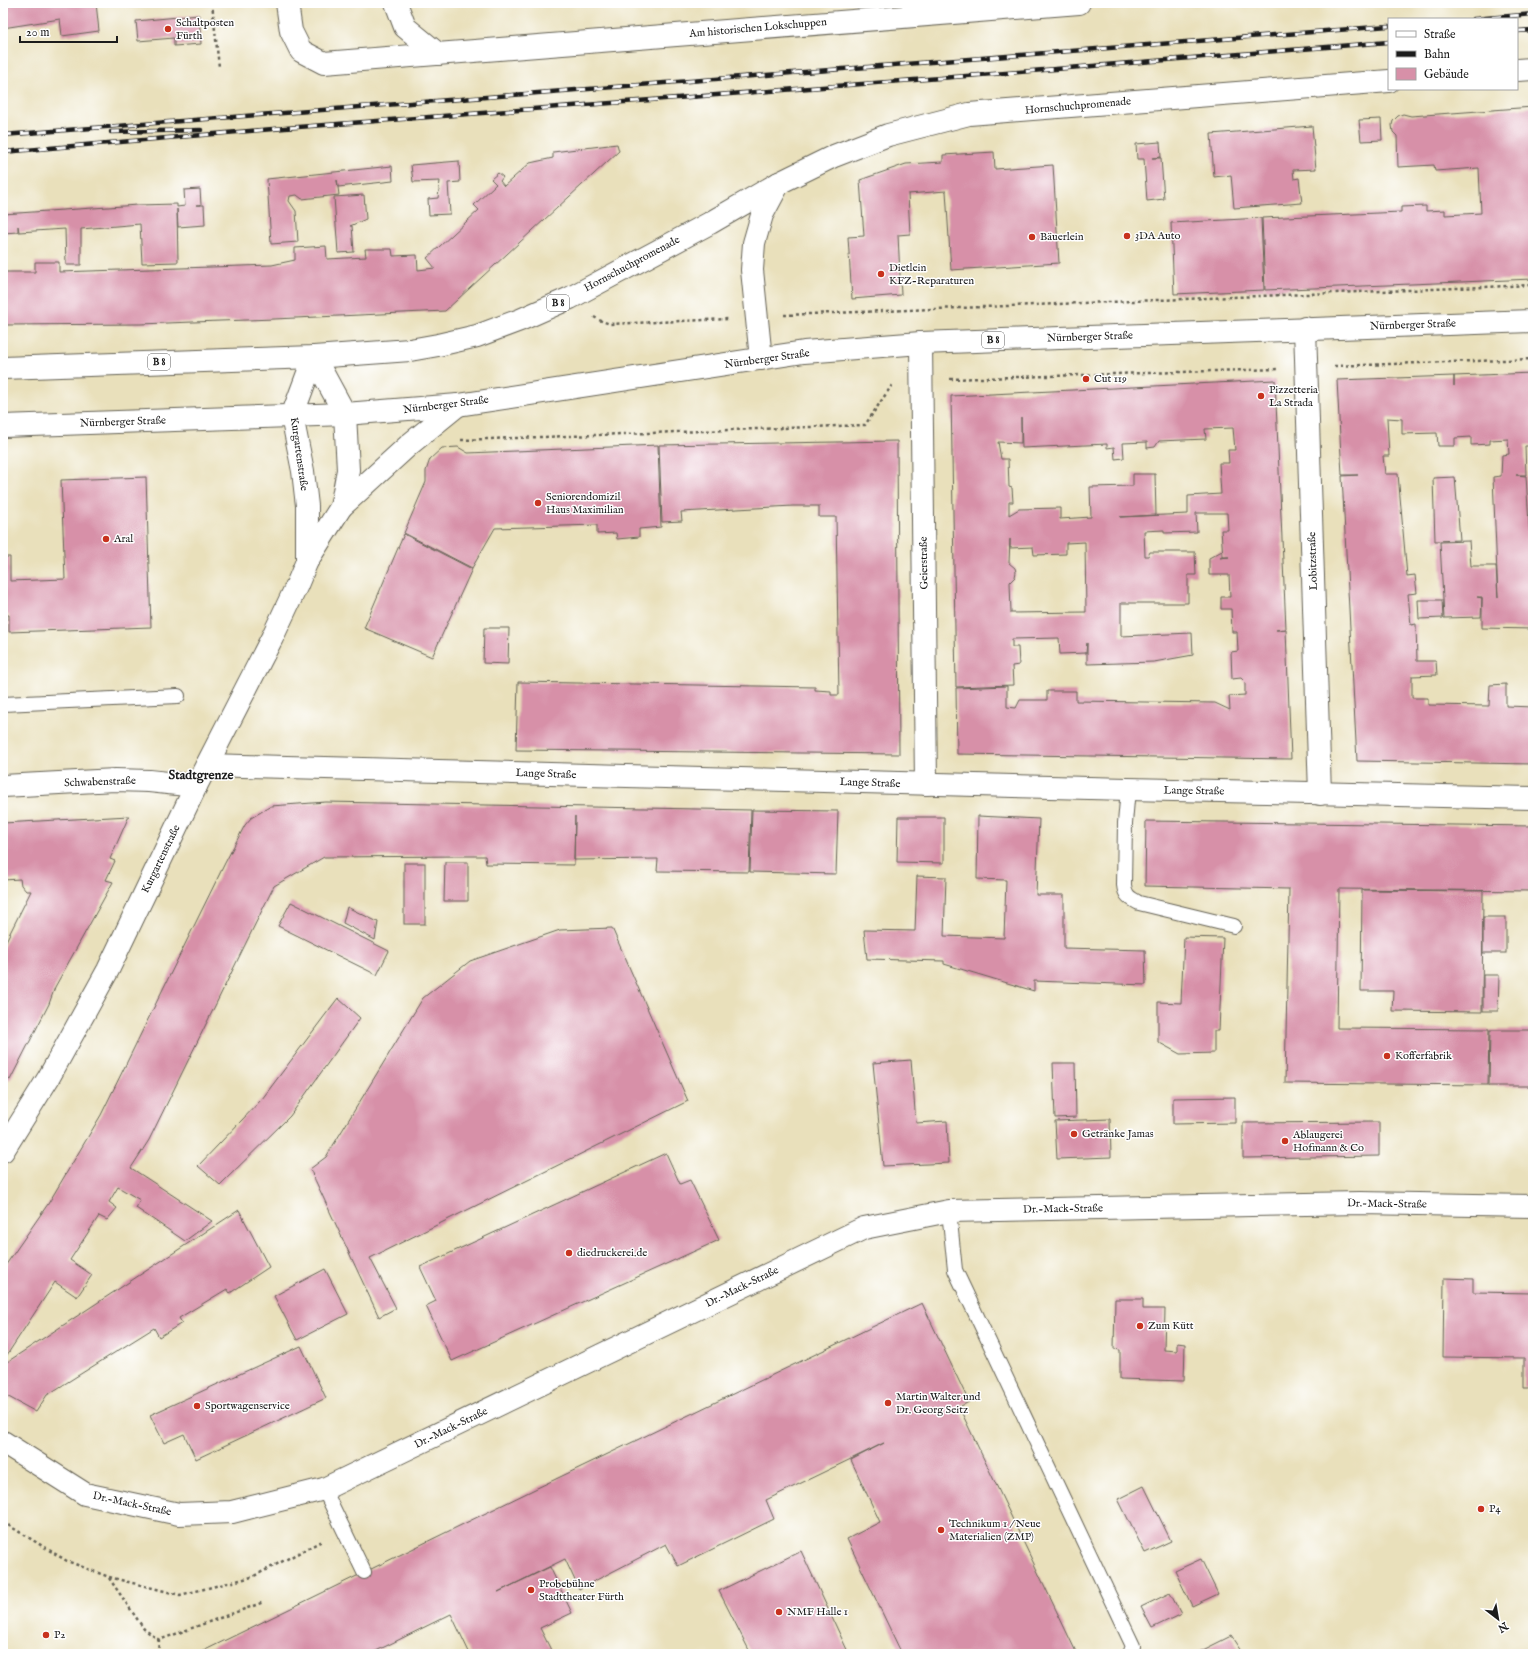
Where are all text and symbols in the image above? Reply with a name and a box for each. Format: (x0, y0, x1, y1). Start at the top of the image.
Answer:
street label: Am historischen Lokschuppen (688, 15, 827, 41)
place label: Schaltposten Fürth (176, 16, 234, 43)
scale bar (20, 18, 117, 44)
legend (1388, 18, 1518, 90)
marker: Schaltposten Fürth (163, 24, 173, 34)
text: 20 m (26, 25, 49, 40)
text: Straße (1424, 27, 1456, 42)
text: Bahn (1424, 47, 1451, 62)
text: Gebäude (1424, 67, 1469, 82)
street label: Hornschuchpromenade (1024, 94, 1132, 118)
place label: 3DA Auto (1135, 229, 1180, 243)
place label: Bäuerlein (1040, 230, 1084, 244)
marker: 3DA Auto (1122, 231, 1132, 241)
marker: Bäuerlein (1027, 232, 1037, 242)
street label: Hornschuchpromenade (582, 233, 682, 295)
place label: Dietlein KFZ-Reparaturen (889, 261, 974, 288)
marker: Dietlein KFZ-Reparaturen (876, 269, 886, 279)
road number: B 8 (547, 295, 569, 311)
street label: Nürnberger Straße (1370, 317, 1456, 333)
street label: Nürnberger Straße (1047, 329, 1133, 345)
road number: B 8 (982, 332, 1004, 348)
street label: Nürnberger Straße (723, 346, 811, 372)
road number: B 8 (148, 354, 170, 370)
place label: Cut 119 (1094, 372, 1127, 386)
marker: Cut 119 (1081, 374, 1091, 384)
place label: Pizzetteria La Strada (1269, 383, 1318, 410)
marker: Pizzetteria La Strada (1256, 391, 1266, 401)
street label: Nürnberger Straße (402, 393, 490, 417)
street label: Nürnberger Straße (80, 414, 166, 430)
street label: Kurgartenstraße (287, 416, 311, 492)
place label: Seniorendomizil Haus Maximilian (546, 490, 624, 517)
marker: Seniorendomizil Haus Maximilian (533, 498, 543, 508)
street label: Lobitzstraße (1305, 531, 1321, 591)
place label: Aral (113, 532, 133, 546)
marker: Aral (101, 534, 111, 544)
street label: Geierstraße (917, 536, 931, 590)
street label: Lange Straße (515, 766, 577, 782)
district label: Stadtgrenze (169, 767, 233, 784)
street label: Schwabenstraße (64, 774, 136, 790)
street label: Lange Straße (839, 775, 901, 791)
street label: Lange Straße (1163, 783, 1225, 799)
street label: Kurgartenstraße (138, 823, 184, 895)
place label: Kofferfabrik (1395, 1049, 1452, 1063)
marker: Kofferfabrik (1382, 1051, 1392, 1061)
place label: Getränke Jamas (1082, 1127, 1154, 1141)
place label: Ablaugerei Hofmann & Co (1292, 1128, 1364, 1155)
marker: Getränke Jamas (1069, 1129, 1079, 1139)
marker: Ablaugerei Hofmann & Co (1280, 1136, 1290, 1146)
street label: Dr.-Mack-Straße (1347, 1196, 1427, 1212)
street label: Dr.-Mack-Straße (1023, 1201, 1103, 1217)
place label: diedruckerei.de (577, 1246, 647, 1260)
marker: diedruckerei.de (564, 1248, 574, 1258)
street label: Dr.-Mack-Straße (703, 1263, 781, 1311)
place label: Zum Kütt (1148, 1319, 1194, 1333)
marker: Zum Kütt (1135, 1321, 1145, 1331)
place label: Martin Walter und Dr. Georg Seitz (896, 1390, 981, 1417)
marker: Martin Walter und Dr. Georg Seitz (883, 1398, 893, 1408)
place label: Sportwagenservice (205, 1399, 290, 1413)
marker: Sportwagenservice (192, 1401, 202, 1411)
street label: Dr.-Mack-Straße (412, 1404, 490, 1452)
street label: Dr.-Mack-Straße (91, 1489, 173, 1519)
place label: P4 (1489, 1502, 1501, 1516)
marker: P4 (1476, 1504, 1486, 1514)
place label: Technikum 1 / Neue Materialien (ZMP) (949, 1517, 1041, 1544)
marker: Technikum 1 / Neue Materialien (ZMP) (936, 1525, 946, 1535)
place label: Probebühne Stadttheater Fürth (539, 1577, 624, 1604)
marker: Probebühne Stadttheater Fürth (526, 1585, 536, 1595)
north arrow (1478, 1599, 1518, 1639)
place label: NMF Halle 1 (787, 1605, 848, 1619)
marker: NMF Halle 1 (774, 1607, 784, 1617)
text: N (1495, 1618, 1511, 1635)
place label: P2 (54, 1628, 66, 1642)
marker: P2 (41, 1630, 51, 1640)

